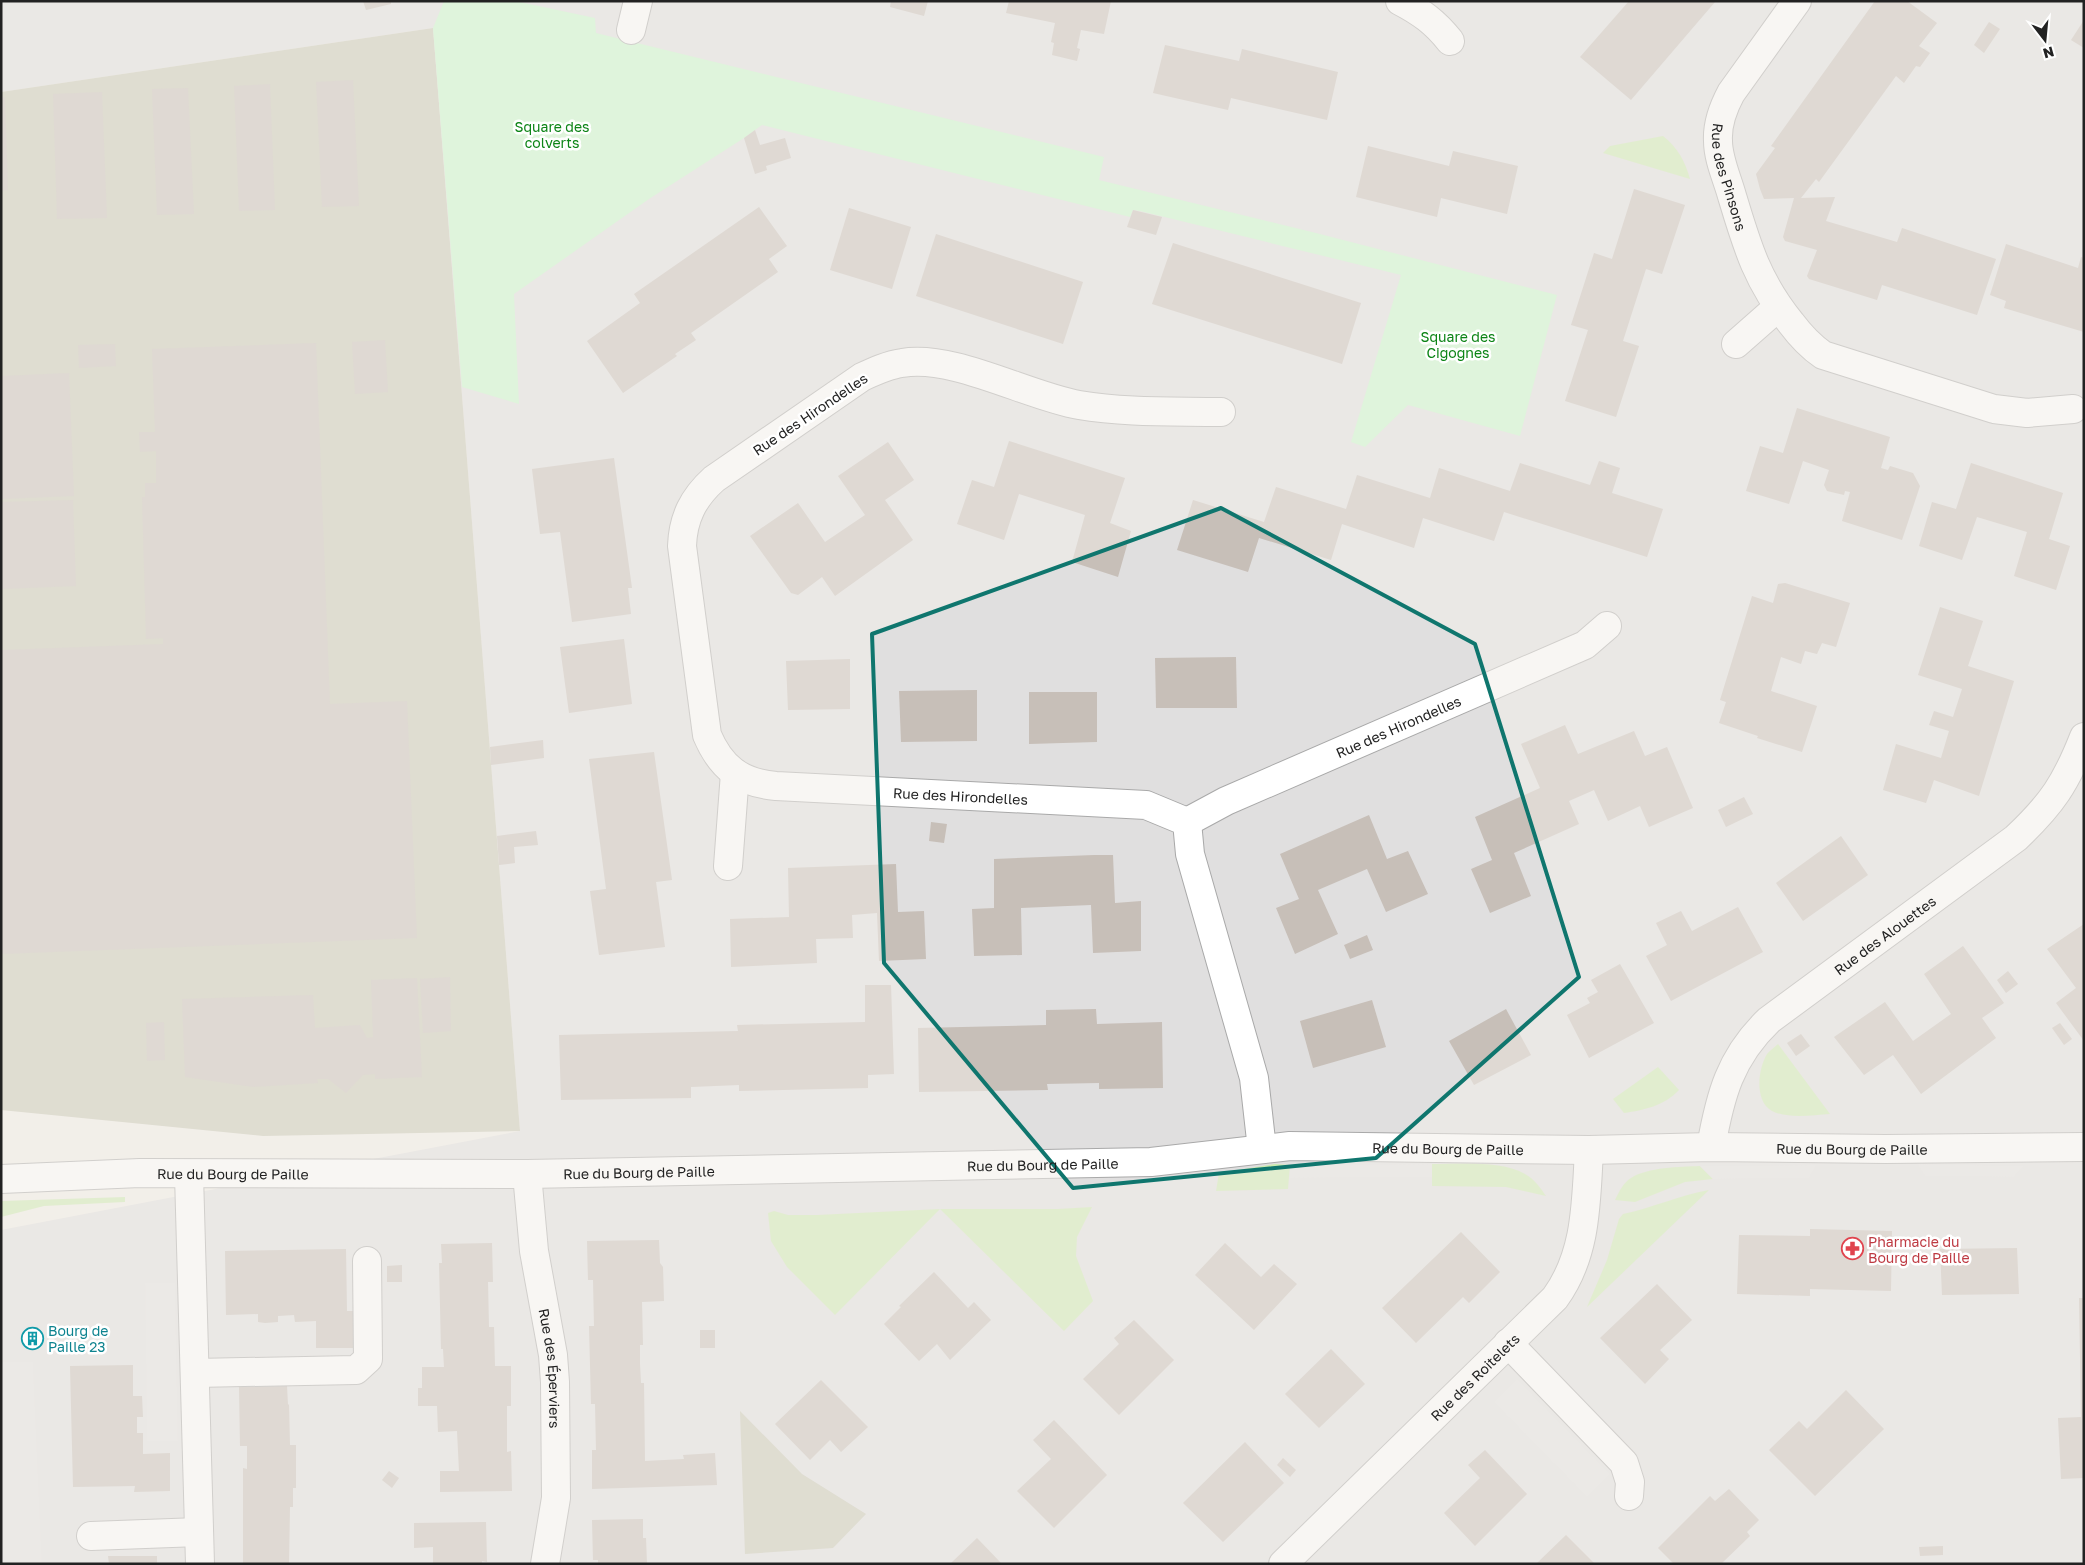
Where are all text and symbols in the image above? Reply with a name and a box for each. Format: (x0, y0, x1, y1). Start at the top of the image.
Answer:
north arrow (2020, 15, 2070, 65)
text: N (2041, 43, 2056, 63)
park label: Square des colverts (514, 118, 590, 151)
street label: Rue des Pinsons (1709, 122, 1751, 233)
park label: Square des Cigognes (1420, 328, 1496, 361)
street label: Rue des Hirondelles (749, 369, 871, 459)
street label: Rue des Hirondelles (1333, 692, 1463, 761)
street label: Rue des Hirondelles (893, 784, 1028, 807)
street label: Rue des Alouettes (1830, 892, 1939, 978)
street label: Rue du Bourg de Paille (1372, 1139, 1524, 1158)
street label: Rue du Bourg de Paille (1776, 1139, 1928, 1158)
street label: Rue du Bourg de Paille (967, 1154, 1119, 1174)
street label: Rue du Bourg de Paille (563, 1162, 715, 1182)
street label: Rue du Bourg de Paille (157, 1165, 309, 1182)
place label: Pharmacie du Bourg de Paille (1868, 1233, 1970, 1266)
pharmacy icon: Pharmacie du Bourg de Paille (1840, 1237, 1864, 1261)
street label: Rue des Éperviers (536, 1307, 564, 1428)
place label: Bourg de Paille 23 (48, 1322, 108, 1355)
building icon: Bourg de Paille 23 (20, 1326, 44, 1350)
street label: Rue des Roitelets (1427, 1329, 1523, 1424)

